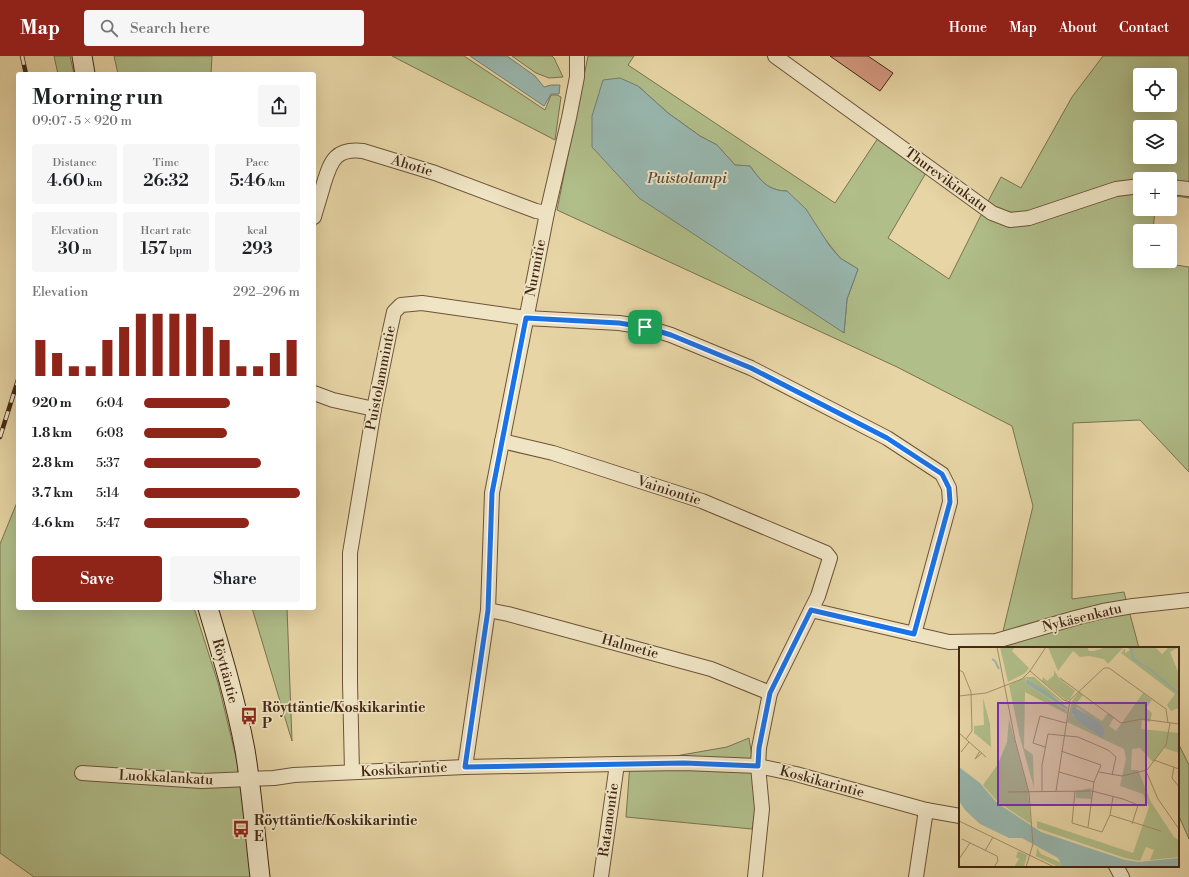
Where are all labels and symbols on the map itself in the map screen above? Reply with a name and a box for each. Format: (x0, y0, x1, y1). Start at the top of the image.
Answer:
street label: Thurevikinkatu (901, 144, 991, 216)
street label: Ahotie (388, 151, 435, 181)
water label: Puistolampi (646, 169, 727, 188)
street label: Nurmitie (522, 238, 550, 298)
pin (628, 310, 662, 344)
street label: Puistolammintie (362, 324, 400, 432)
street label: Vainiontie (634, 472, 703, 510)
street label: Nykäsenkatu (1040, 599, 1124, 637)
street label: Halmetie (599, 631, 661, 663)
street label: Röyttäntie (208, 637, 242, 705)
inset map (959, 647, 1179, 867)
place label: Röyttäntie/Koskikarintie P (262, 699, 426, 733)
bus stop icon: Röyttäntie/Koskikarintie P (239, 706, 259, 726)
street label: Koskikarintie (360, 759, 448, 781)
street label: Koskikarintie (778, 762, 866, 802)
street label: Luokkalankatu (118, 767, 214, 789)
street label: Ratamontie (595, 782, 623, 858)
place label: Röyttäntie/Koskikarintie E (254, 812, 418, 846)
bus stop icon: Röyttäntie/Koskikarintie E (231, 819, 251, 839)

